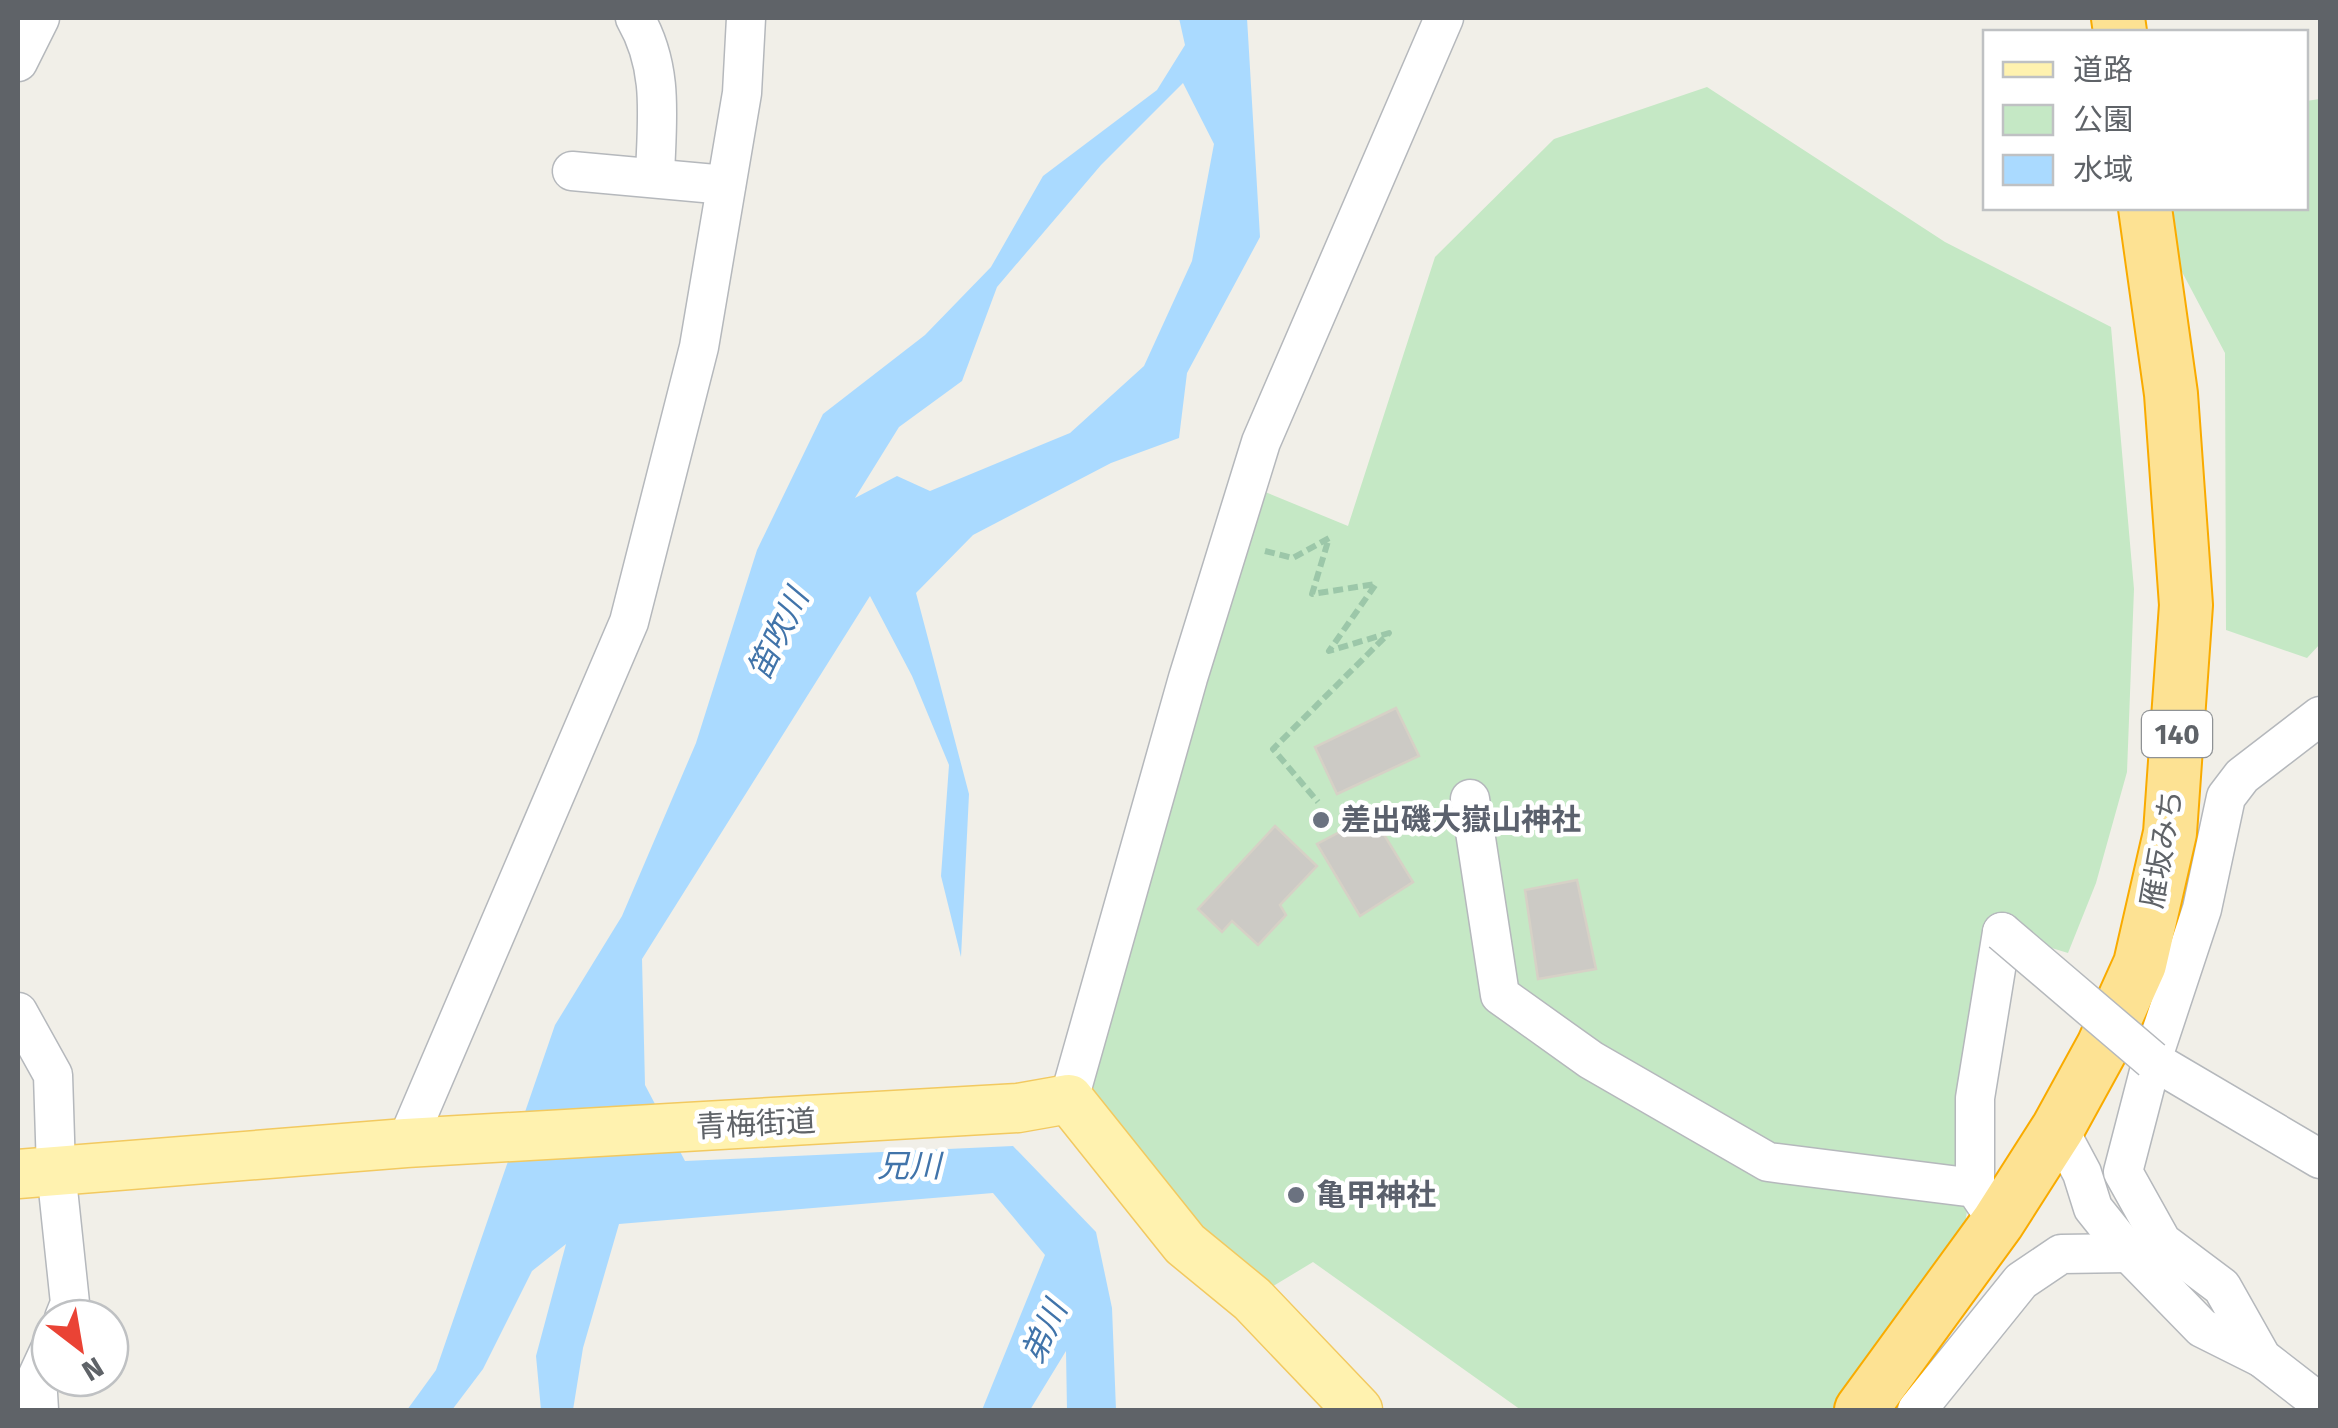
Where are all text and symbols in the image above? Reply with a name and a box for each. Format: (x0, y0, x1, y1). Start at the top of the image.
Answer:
legend (1983, 30, 2308, 210)
text: 道路 (2073, 52, 2133, 88)
text: 公園 (2073, 102, 2133, 138)
text: 水域 (2073, 152, 2133, 188)
water label: 笛吹川 (740, 580, 817, 685)
road number: 140 (2142, 711, 2212, 757)
street label: 雁坂みち (2134, 787, 2190, 911)
place label: 差出磯大嶽山神社 (1341, 802, 1581, 838)
marker: 差出磯大嶽山神社 (1310, 809, 1332, 831)
street label: 青梅街道 (695, 1103, 817, 1145)
water label: 兄川 (877, 1147, 944, 1185)
place label: 亀甲神社 (1316, 1177, 1436, 1213)
marker: 亀甲神社 (1285, 1184, 1307, 1206)
water label: 弟川 (1013, 1292, 1076, 1369)
north arrow (30, 1298, 130, 1398)
text: N (76, 1350, 109, 1388)

